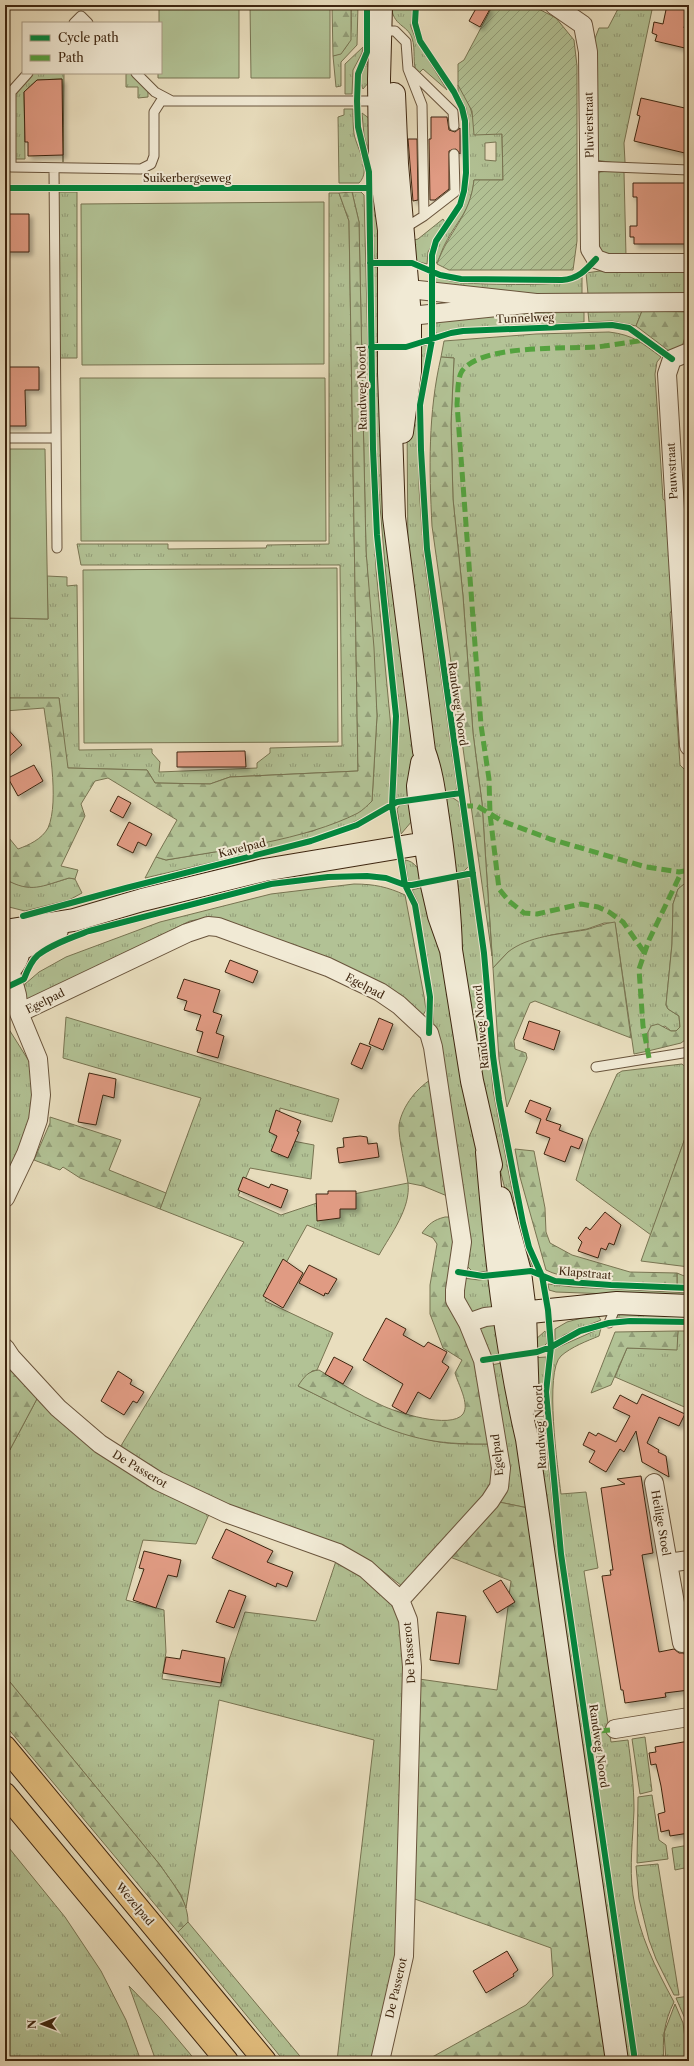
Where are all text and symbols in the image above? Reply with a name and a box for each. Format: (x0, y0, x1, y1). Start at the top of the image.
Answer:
legend (22, 22, 162, 74)
text: Cycle path (58, 30, 119, 45)
text: Path (58, 50, 84, 65)
street label: Pluvierstraat (581, 92, 597, 158)
street label: Suikerbergseweg (143, 171, 231, 185)
street label: Tunnelweg (496, 310, 555, 326)
street label: Randweg Noord (354, 345, 370, 430)
street label: Pauwstraat (664, 442, 680, 500)
street label: Randweg Noord (445, 661, 471, 747)
street label: Kavelpad (217, 835, 267, 861)
street label: Egelpad (343, 970, 387, 1002)
street label: Randweg Noord (470, 984, 492, 1070)
street label: Egelpad (23, 985, 67, 1016)
street label: Klapstraat (558, 1264, 612, 1282)
street label: Randweg Noord (531, 1384, 549, 1470)
street label: Egelpad (488, 1433, 506, 1477)
street label: De Passerot (110, 1447, 170, 1491)
street label: Heilige Stoel (648, 1489, 674, 1558)
street label: De Passerot (400, 1622, 418, 1684)
street label: Randweg Noord (586, 1703, 612, 1789)
street label: Wezelpad (112, 1879, 157, 1929)
street label: De Passerot (382, 1956, 410, 2020)
north arrow (22, 2004, 62, 2044)
text: N (25, 2019, 39, 2029)

